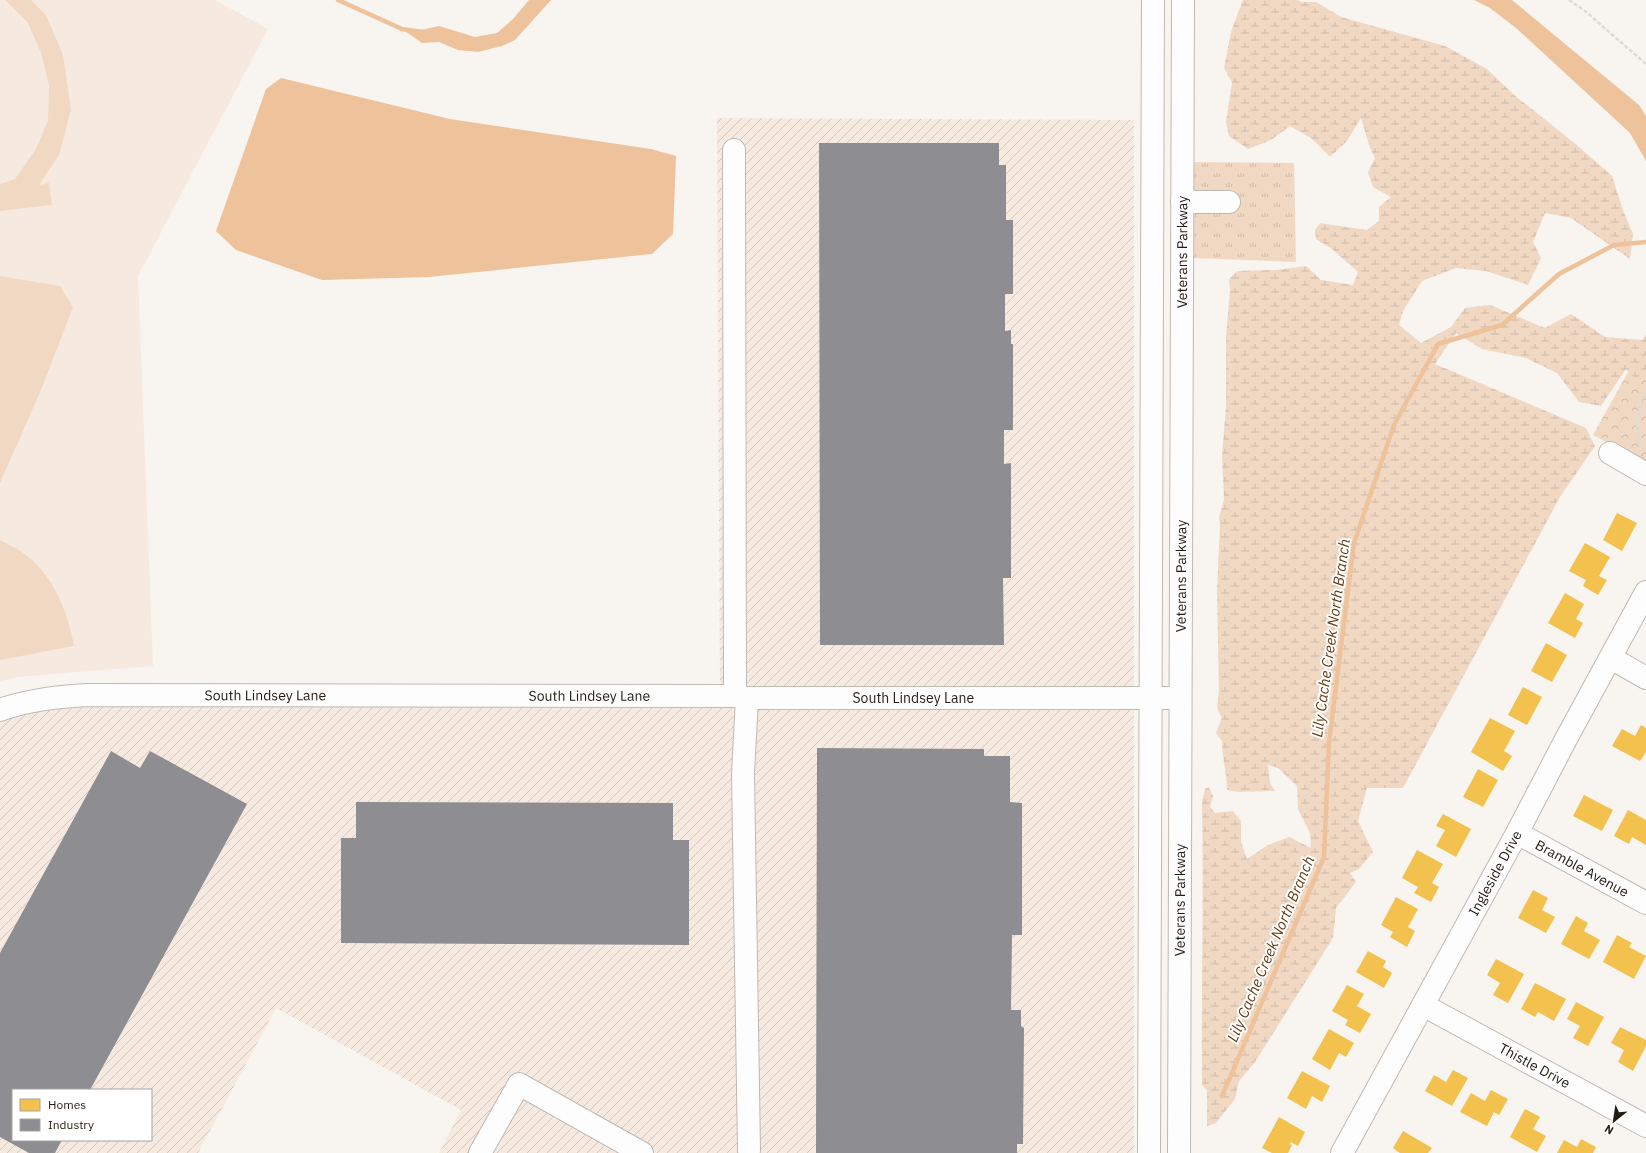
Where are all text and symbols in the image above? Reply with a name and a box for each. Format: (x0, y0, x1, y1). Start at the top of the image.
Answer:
street label: Veterans Parkway (1173, 196, 1191, 308)
street label: Veterans Parkway (1172, 520, 1190, 632)
water label: Lily Cache Creek North Branch (1307, 537, 1354, 738)
street label: South Lindsey Lane (205, 686, 327, 704)
street label: South Lindsey Lane (529, 687, 651, 705)
street label: South Lindsey Lane (852, 689, 974, 707)
street label: Ingleside Drive (1465, 827, 1526, 919)
street label: Bramble Avenue (1532, 836, 1632, 901)
street label: Veterans Parkway (1171, 844, 1189, 956)
water label: Lily Cache Creek North Branch (1223, 853, 1318, 1045)
street label: Thistle Drive (1496, 1039, 1574, 1092)
legend (12, 1089, 152, 1141)
text: Homes (48, 1097, 86, 1112)
north arrow (1594, 1101, 1634, 1141)
text: Industry (48, 1117, 94, 1132)
text: N (1602, 1122, 1616, 1138)

